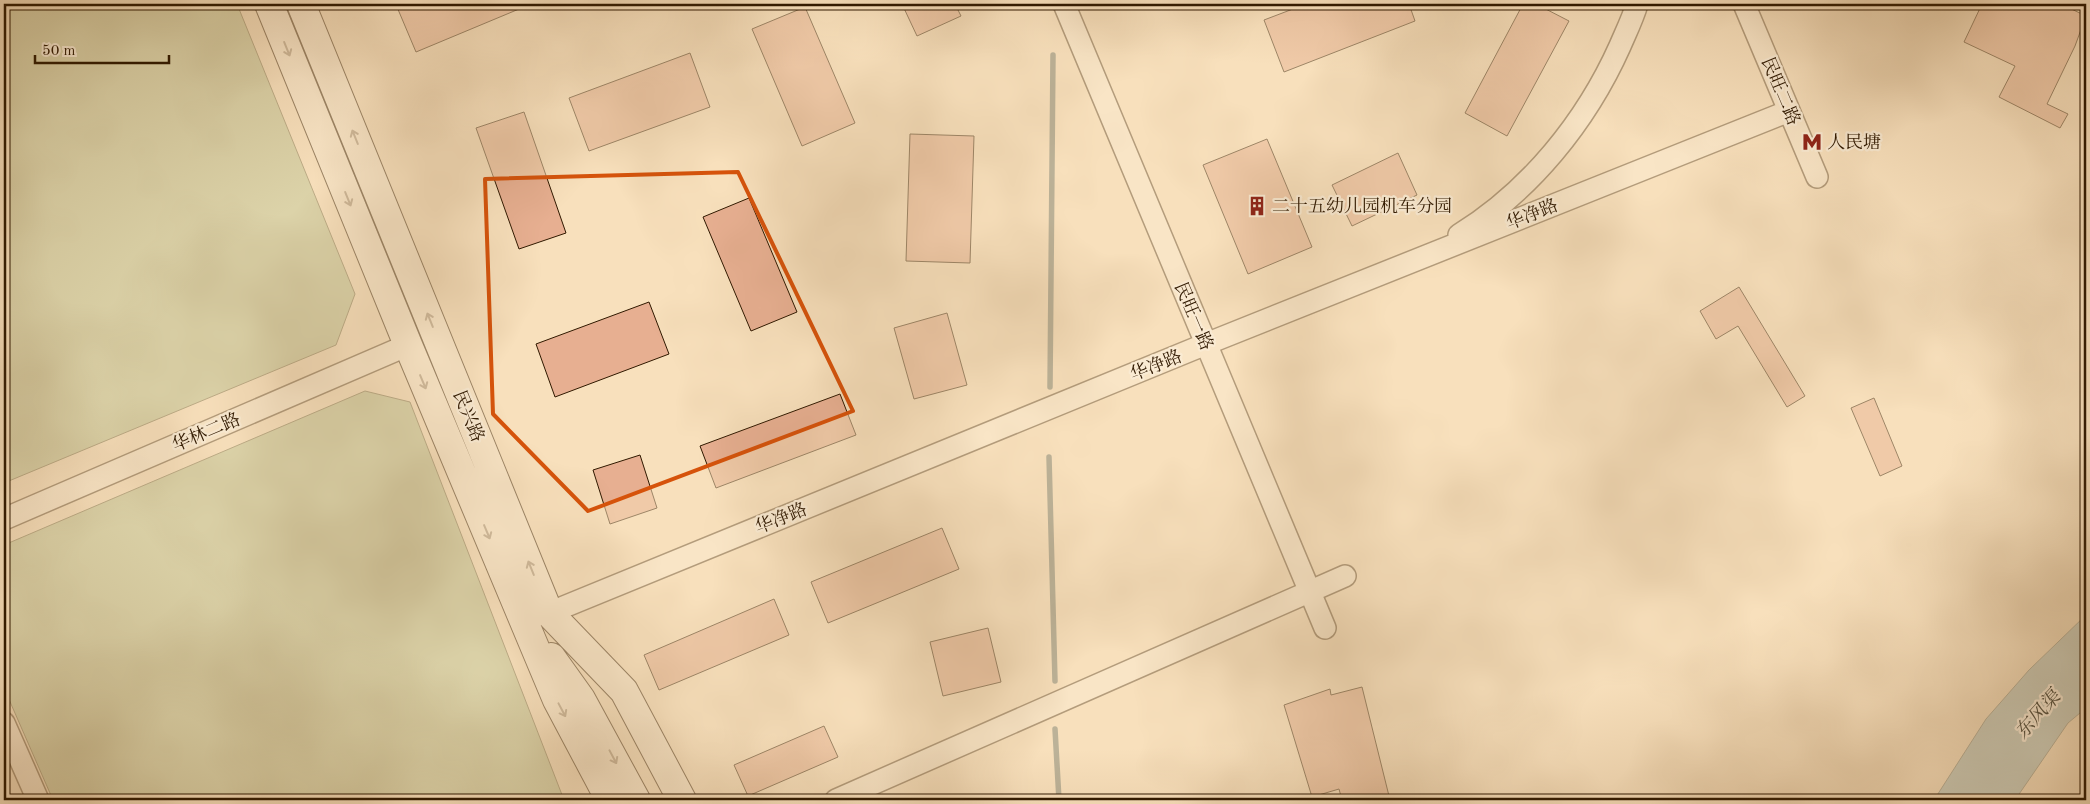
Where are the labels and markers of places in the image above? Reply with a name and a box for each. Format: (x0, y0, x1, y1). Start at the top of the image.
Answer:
metro station icon: 人民塘 (1801, 131, 1823, 153)
place label: 人民塘 (1827, 132, 1881, 152)
building icon: 二十五幼儿园机车分园 (1246, 195, 1268, 217)
place label: 二十五幼儿园机车分园 (1272, 196, 1452, 216)

